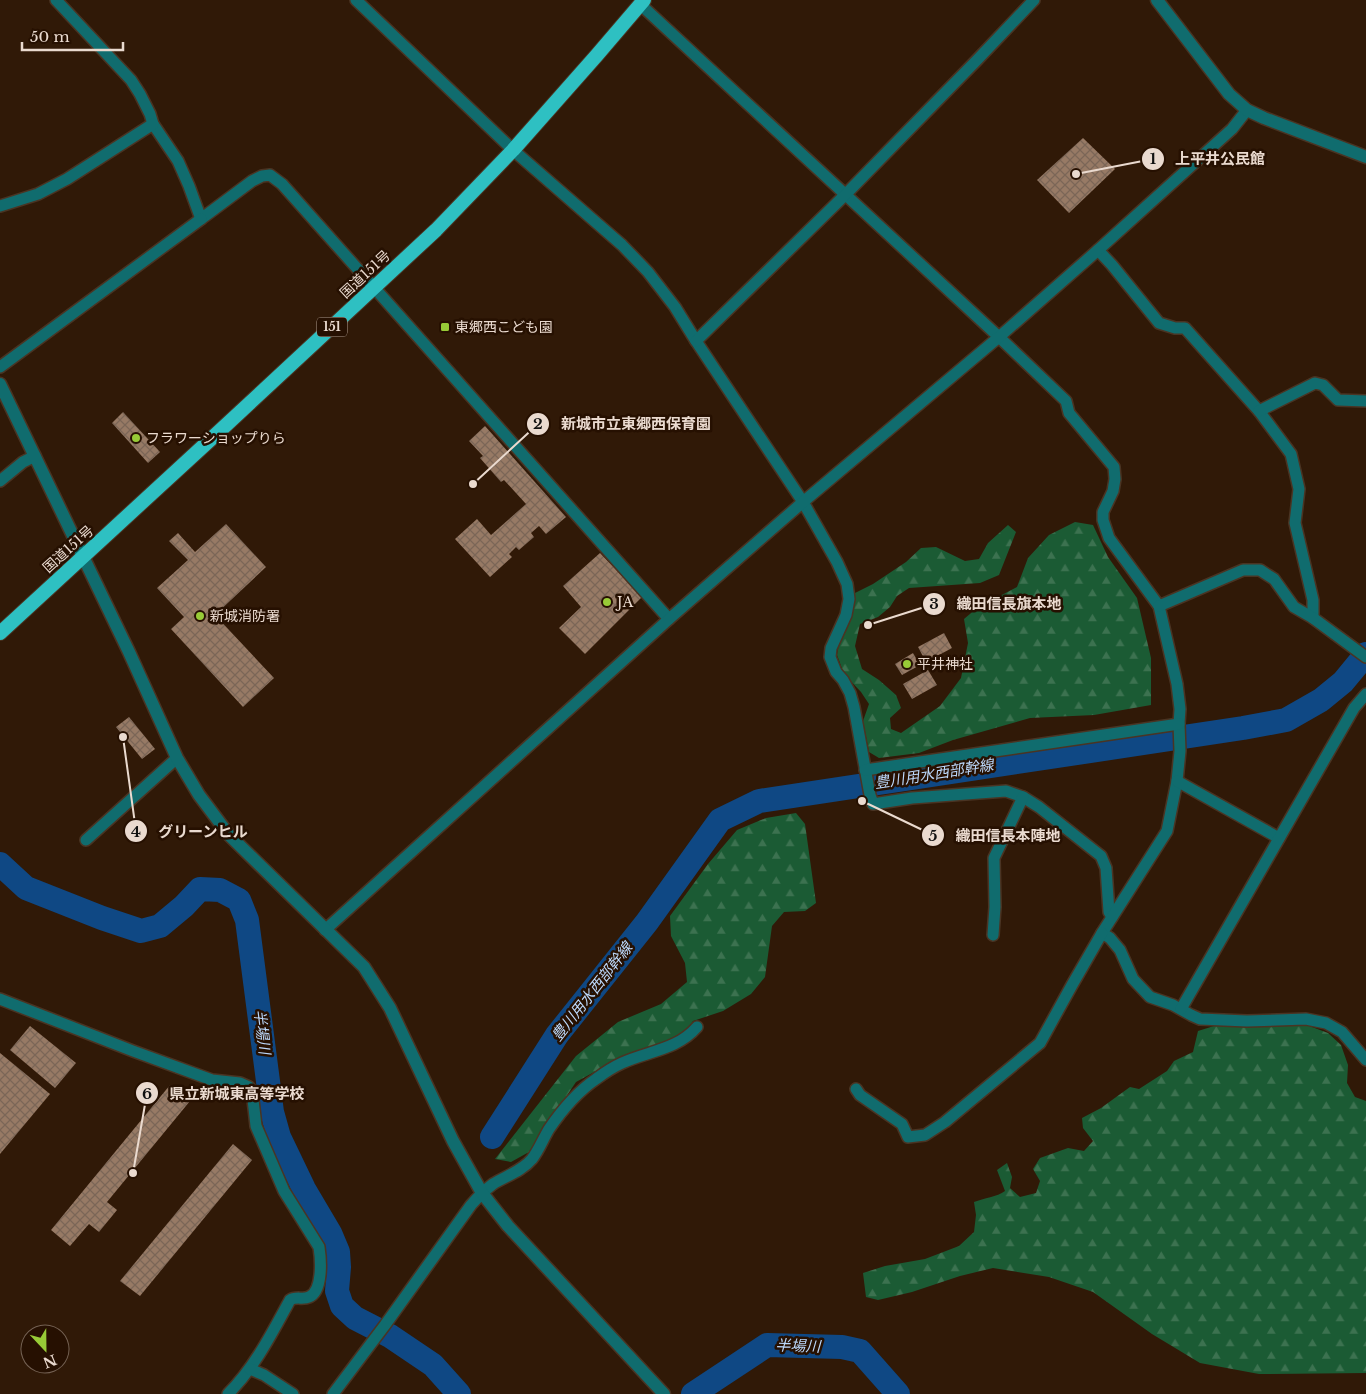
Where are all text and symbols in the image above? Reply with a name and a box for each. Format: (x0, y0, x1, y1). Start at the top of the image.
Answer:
scale bar (22, 20, 124, 52)
text: 50 m (30, 27, 70, 46)
callout: 上平井公民館 (1140, 144, 1275, 174)
text: 1 (1150, 149, 1157, 168)
text: 上平井公民館 (1175, 149, 1265, 168)
street label: 国道151号 (336, 246, 394, 302)
road number: 151 (317, 318, 347, 337)
place label: 東郷西こども園 (455, 318, 553, 336)
marker: 東郷西こども園 (439, 321, 451, 333)
callout: 新城市立東郷西保育園 (526, 409, 721, 439)
text: 2 (533, 414, 543, 433)
text: 新城市立東郷西保育園 (561, 414, 711, 433)
place label: フラワーショップりら (146, 429, 286, 447)
marker: フラワーショップりら (130, 432, 142, 444)
street label: 国道151号 (39, 521, 97, 577)
callout: 織田信長旗本地 (922, 589, 1072, 619)
place label: JA (615, 593, 633, 611)
text: 3 (929, 594, 939, 613)
text: 織田信長旗本地 (956, 594, 1062, 613)
marker: JA (601, 596, 613, 608)
place label: 新城消防署 (210, 607, 280, 625)
marker: 新城消防署 (194, 610, 206, 622)
place label: 平井神社 (917, 655, 973, 673)
marker: 平井神社 (901, 658, 913, 670)
water label: 豊川用水西部幹線 (873, 754, 997, 792)
callout: グリーンヒル (123, 816, 258, 846)
callout: 織田信長本陣地 (921, 820, 1071, 850)
text: 4 (131, 822, 141, 841)
text: グリーンヒル (158, 822, 248, 841)
text: 5 (929, 826, 938, 845)
text: 織田信長本陣地 (955, 826, 1061, 845)
water label: 豊川用水西部幹線 (547, 937, 637, 1045)
water label: 半場川 (250, 1008, 275, 1057)
callout: 県立新城東高等学校 (134, 1078, 314, 1108)
text: 6 (142, 1084, 152, 1103)
text: 県立新城東高等学校 (169, 1084, 305, 1103)
north arrow (20, 1324, 70, 1374)
water label: 半場川 (775, 1335, 823, 1356)
text: N (40, 1350, 59, 1372)

